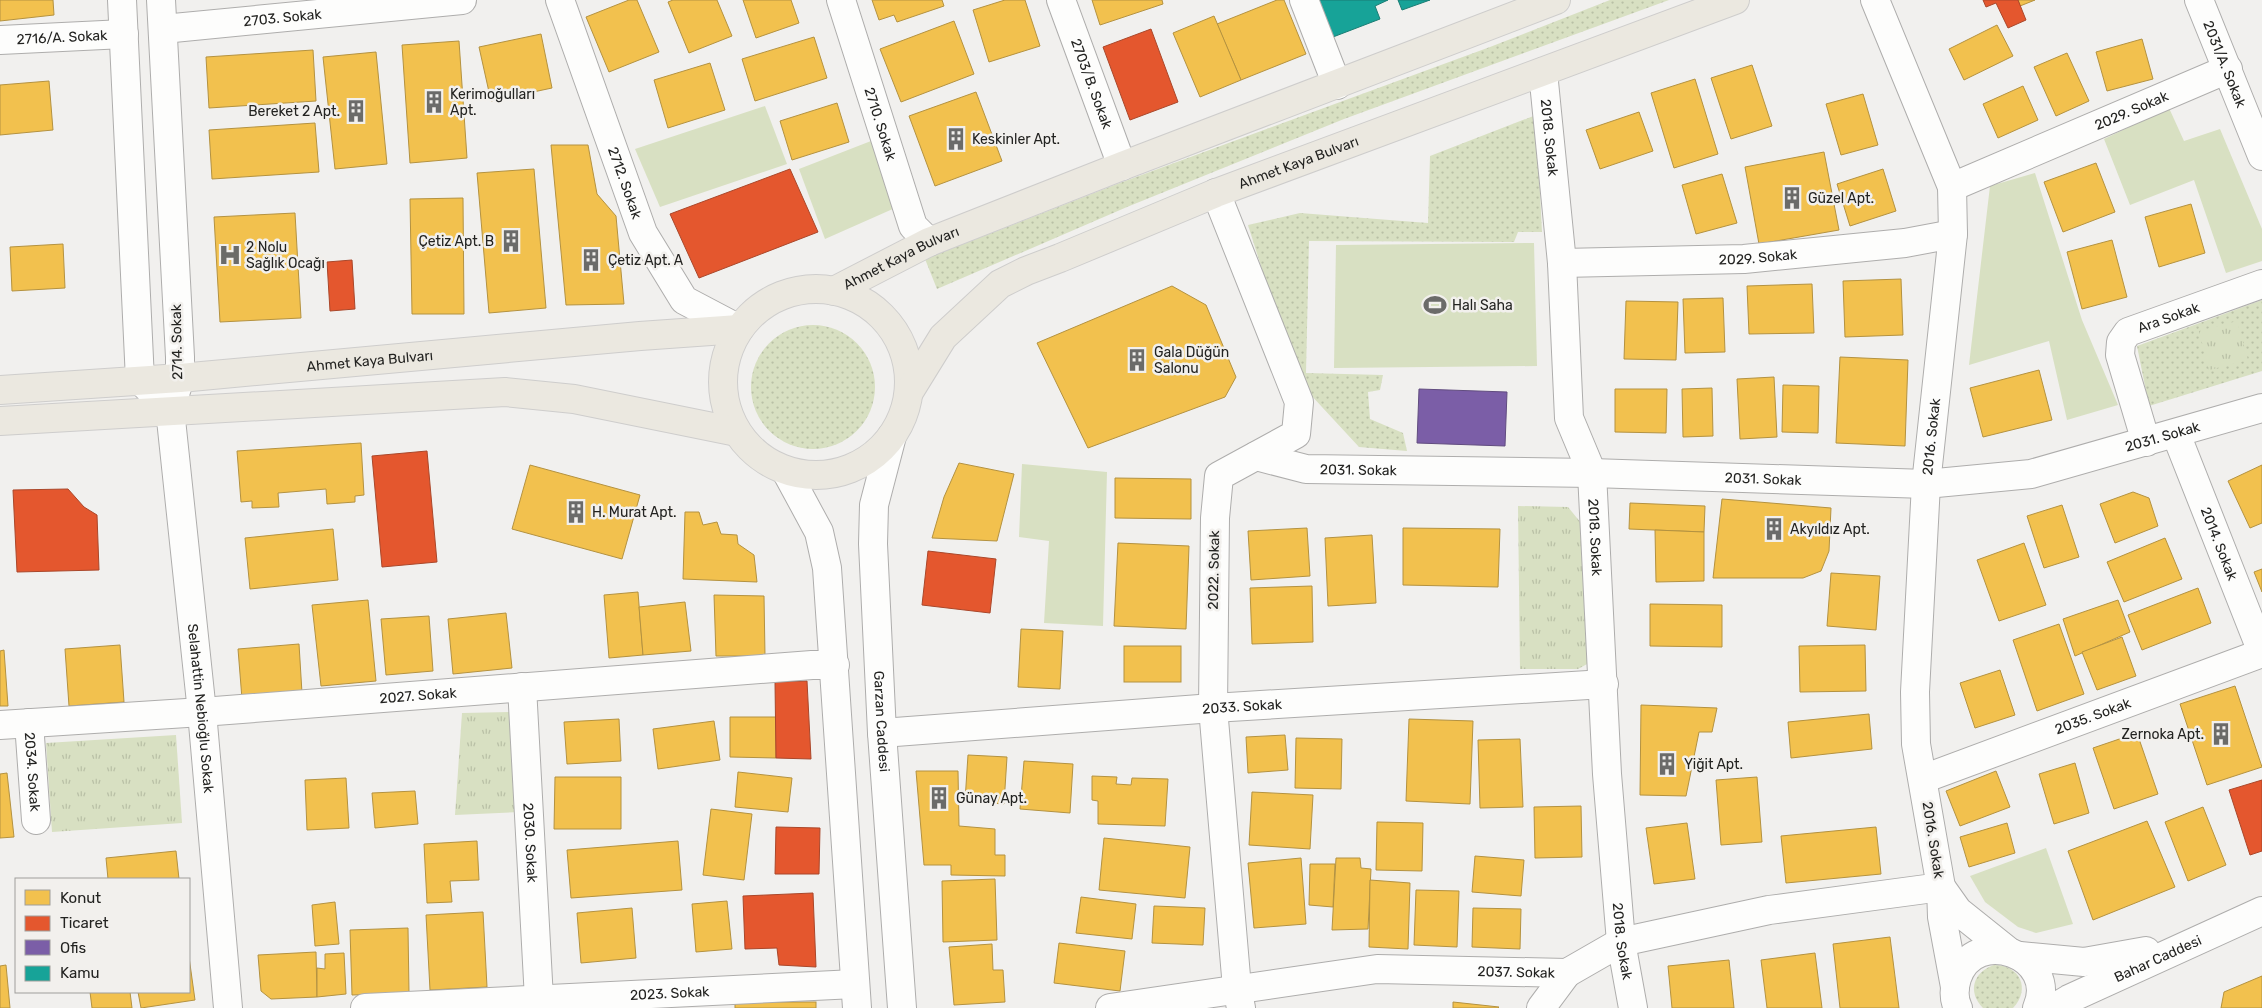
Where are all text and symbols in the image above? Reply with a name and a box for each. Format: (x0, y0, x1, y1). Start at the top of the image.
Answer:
street label: 2703. Sokak (243, 5, 323, 30)
street label: 2031/A. Sokak (2200, 18, 2250, 111)
street label: 2716/A. Sokak (16, 26, 108, 48)
street label: 2703/B. Sokak (1067, 36, 1116, 132)
street label: 2710. Sokak (861, 85, 900, 163)
place label: Kerimoğulları Apt. (450, 86, 535, 119)
street label: 2029. Sokak (2092, 87, 2171, 134)
building icon: Kerimoğulları Apt. (421, 89, 447, 115)
building icon: Bereket 2 Apt. (343, 98, 369, 124)
street label: 2018. Sokak (1537, 98, 1562, 178)
place label: Bereket 2 Apt. (248, 103, 340, 120)
building icon: Keskinler Apt. (943, 126, 969, 152)
place label: Keskinler Apt. (972, 131, 1060, 148)
street label: Ahmet Kaya Bulvarı (1236, 132, 1361, 192)
street label: 2712. Sokak (604, 144, 646, 222)
building icon: Güzel Apt. (1779, 185, 1805, 211)
place label: Güzel Apt. (1808, 190, 1874, 207)
street label: Ahmet Kaya Bulvarı (840, 223, 961, 293)
building icon: Çetiz Apt. B (498, 228, 524, 254)
place label: Çetiz Apt. B (418, 233, 494, 250)
place label: 2 Nolu Sağlık Ocağı (246, 239, 325, 272)
hospital icon: 2 Nolu Sağlık Ocağı (217, 242, 243, 268)
street label: 2029. Sokak (1719, 245, 1799, 268)
building icon: Çetiz Apt. A (578, 247, 604, 273)
place label: Çetiz Apt. A (608, 252, 684, 269)
sports icon: Halı Saha (1422, 292, 1448, 318)
place label: Halı Saha (1452, 297, 1513, 314)
street label: Ara Sokak (2135, 298, 2202, 336)
street label: 2714. Sokak (168, 303, 186, 380)
place label: Gala Düğün Salonu (1154, 344, 1229, 377)
street label: Ahmet Kaya Bulvarı (306, 346, 434, 375)
building icon: Gala Düğün Salonu (1124, 347, 1150, 373)
street label: 2016. Sokak (1918, 397, 1944, 476)
street label: 2031. Sokak (2123, 417, 2203, 455)
street label: 2031. Sokak (1320, 461, 1398, 479)
street label: 2031. Sokak (1724, 469, 1803, 488)
street label: 2018. Sokak (1585, 498, 1606, 577)
building icon: H. Murat Apt. (563, 499, 589, 525)
place label: H. Murat Apt. (592, 504, 676, 521)
street label: 2014. Sokak (2197, 505, 2242, 584)
building icon: Akyıldız Apt. (1761, 516, 1787, 542)
place label: Akyıldız Apt. (1790, 521, 1870, 538)
street label: 2022. Sokak (1205, 529, 1223, 610)
street label: Selahattin Nebioğlu Sokak (184, 623, 218, 794)
street label: Garzan Caddesi (871, 670, 893, 773)
street label: 2027. Sokak (379, 684, 458, 707)
street label: 2035. Sokak (2052, 694, 2134, 738)
street label: 2033. Sokak (1202, 695, 1283, 717)
building icon: Zernoka Apt. (2208, 721, 2234, 747)
place label: Zernoka Apt. (2122, 726, 2204, 743)
street label: 2034. Sokak (21, 731, 44, 813)
building icon: Yiğit Apt. (1654, 751, 1680, 777)
place label: Yiğit Apt. (1684, 756, 1743, 773)
building icon: Günay Apt. (926, 785, 952, 811)
place label: Günay Apt. (956, 790, 1027, 807)
street label: 2016. Sokak (1919, 801, 1948, 880)
street label: 2030. Sokak (520, 802, 541, 884)
legend (15, 878, 190, 993)
text: Konut (60, 889, 101, 907)
street label: 2018. Sokak (1609, 902, 1636, 982)
text: Ticaret (60, 914, 109, 932)
street label: Bahar Caddesi (2111, 931, 2204, 986)
text: Ofis (60, 939, 86, 957)
street label: 2037. Sokak (1477, 963, 1556, 981)
text: Kamu (60, 964, 100, 982)
street label: 2023. Sokak (629, 983, 711, 1004)

